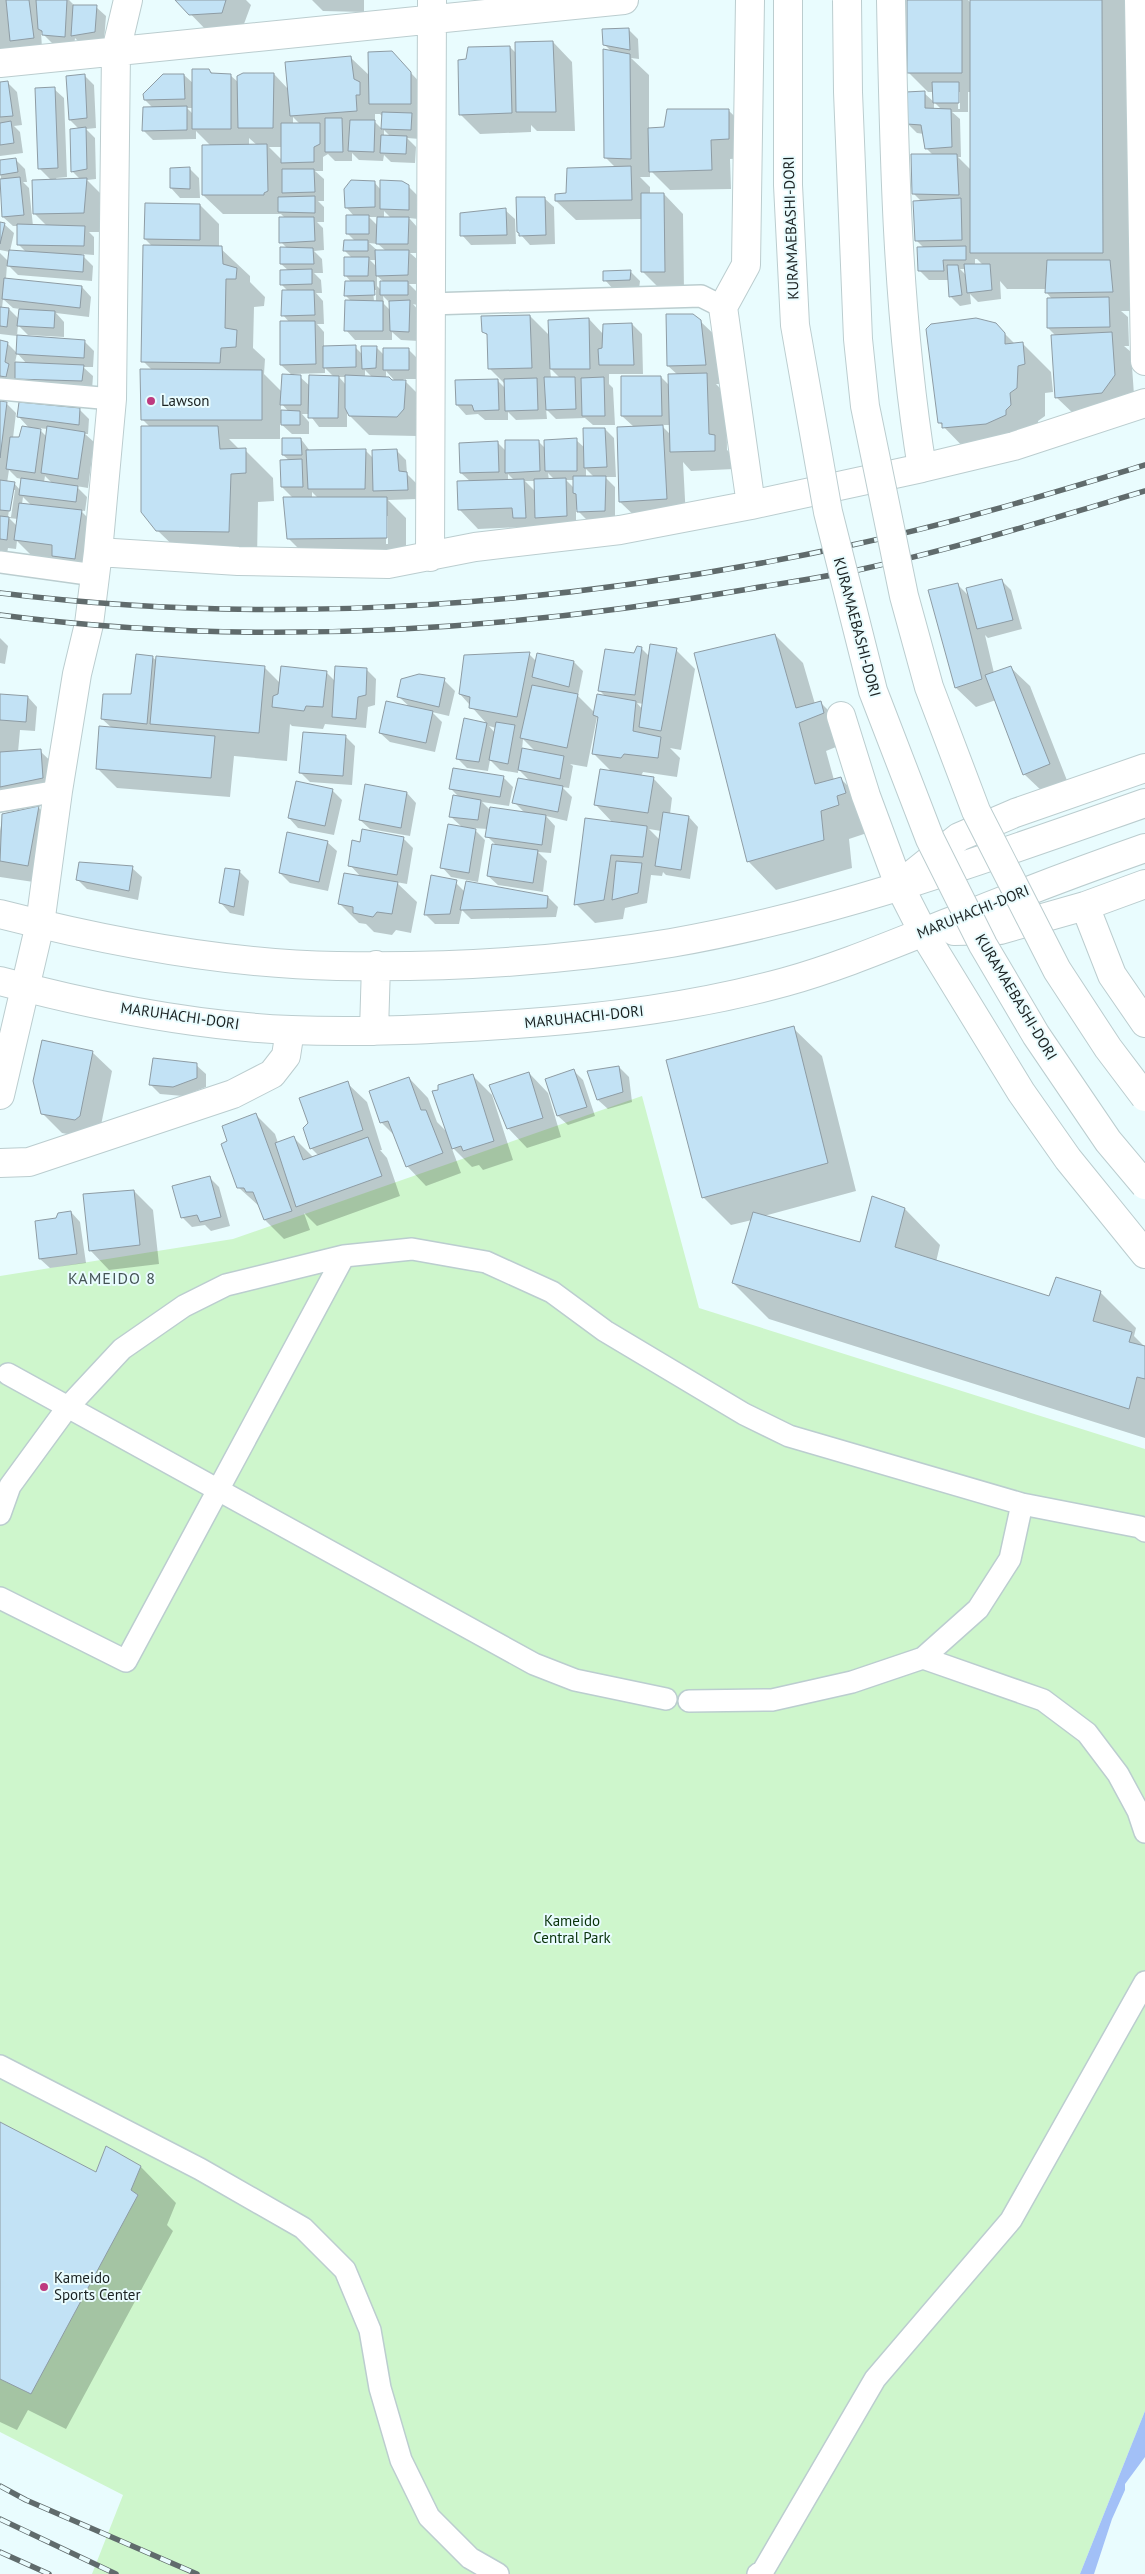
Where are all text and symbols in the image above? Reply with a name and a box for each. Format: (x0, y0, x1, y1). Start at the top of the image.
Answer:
street label: KURAMAEBASHI-DORI (778, 156, 803, 300)
place label: Lawson (161, 391, 209, 410)
marker: Lawson (145, 395, 157, 407)
street label: KURAMAEBASHI-DORI (830, 555, 885, 699)
street label: MARUHACHI-DORI (914, 880, 1032, 943)
street label: KURAMAEBASHI-DORI (971, 930, 1062, 1063)
street label: MARUHACHI-DORI (120, 998, 241, 1033)
street label: MARUHACHI-DORI (523, 1001, 644, 1032)
district label: KAMEIDO 8 (68, 1268, 156, 1288)
park label: Kameido Central Park (533, 1911, 612, 1947)
place label: Kameido Sports Center (54, 2268, 141, 2304)
marker: Kameido Sports Center (38, 2281, 50, 2293)

